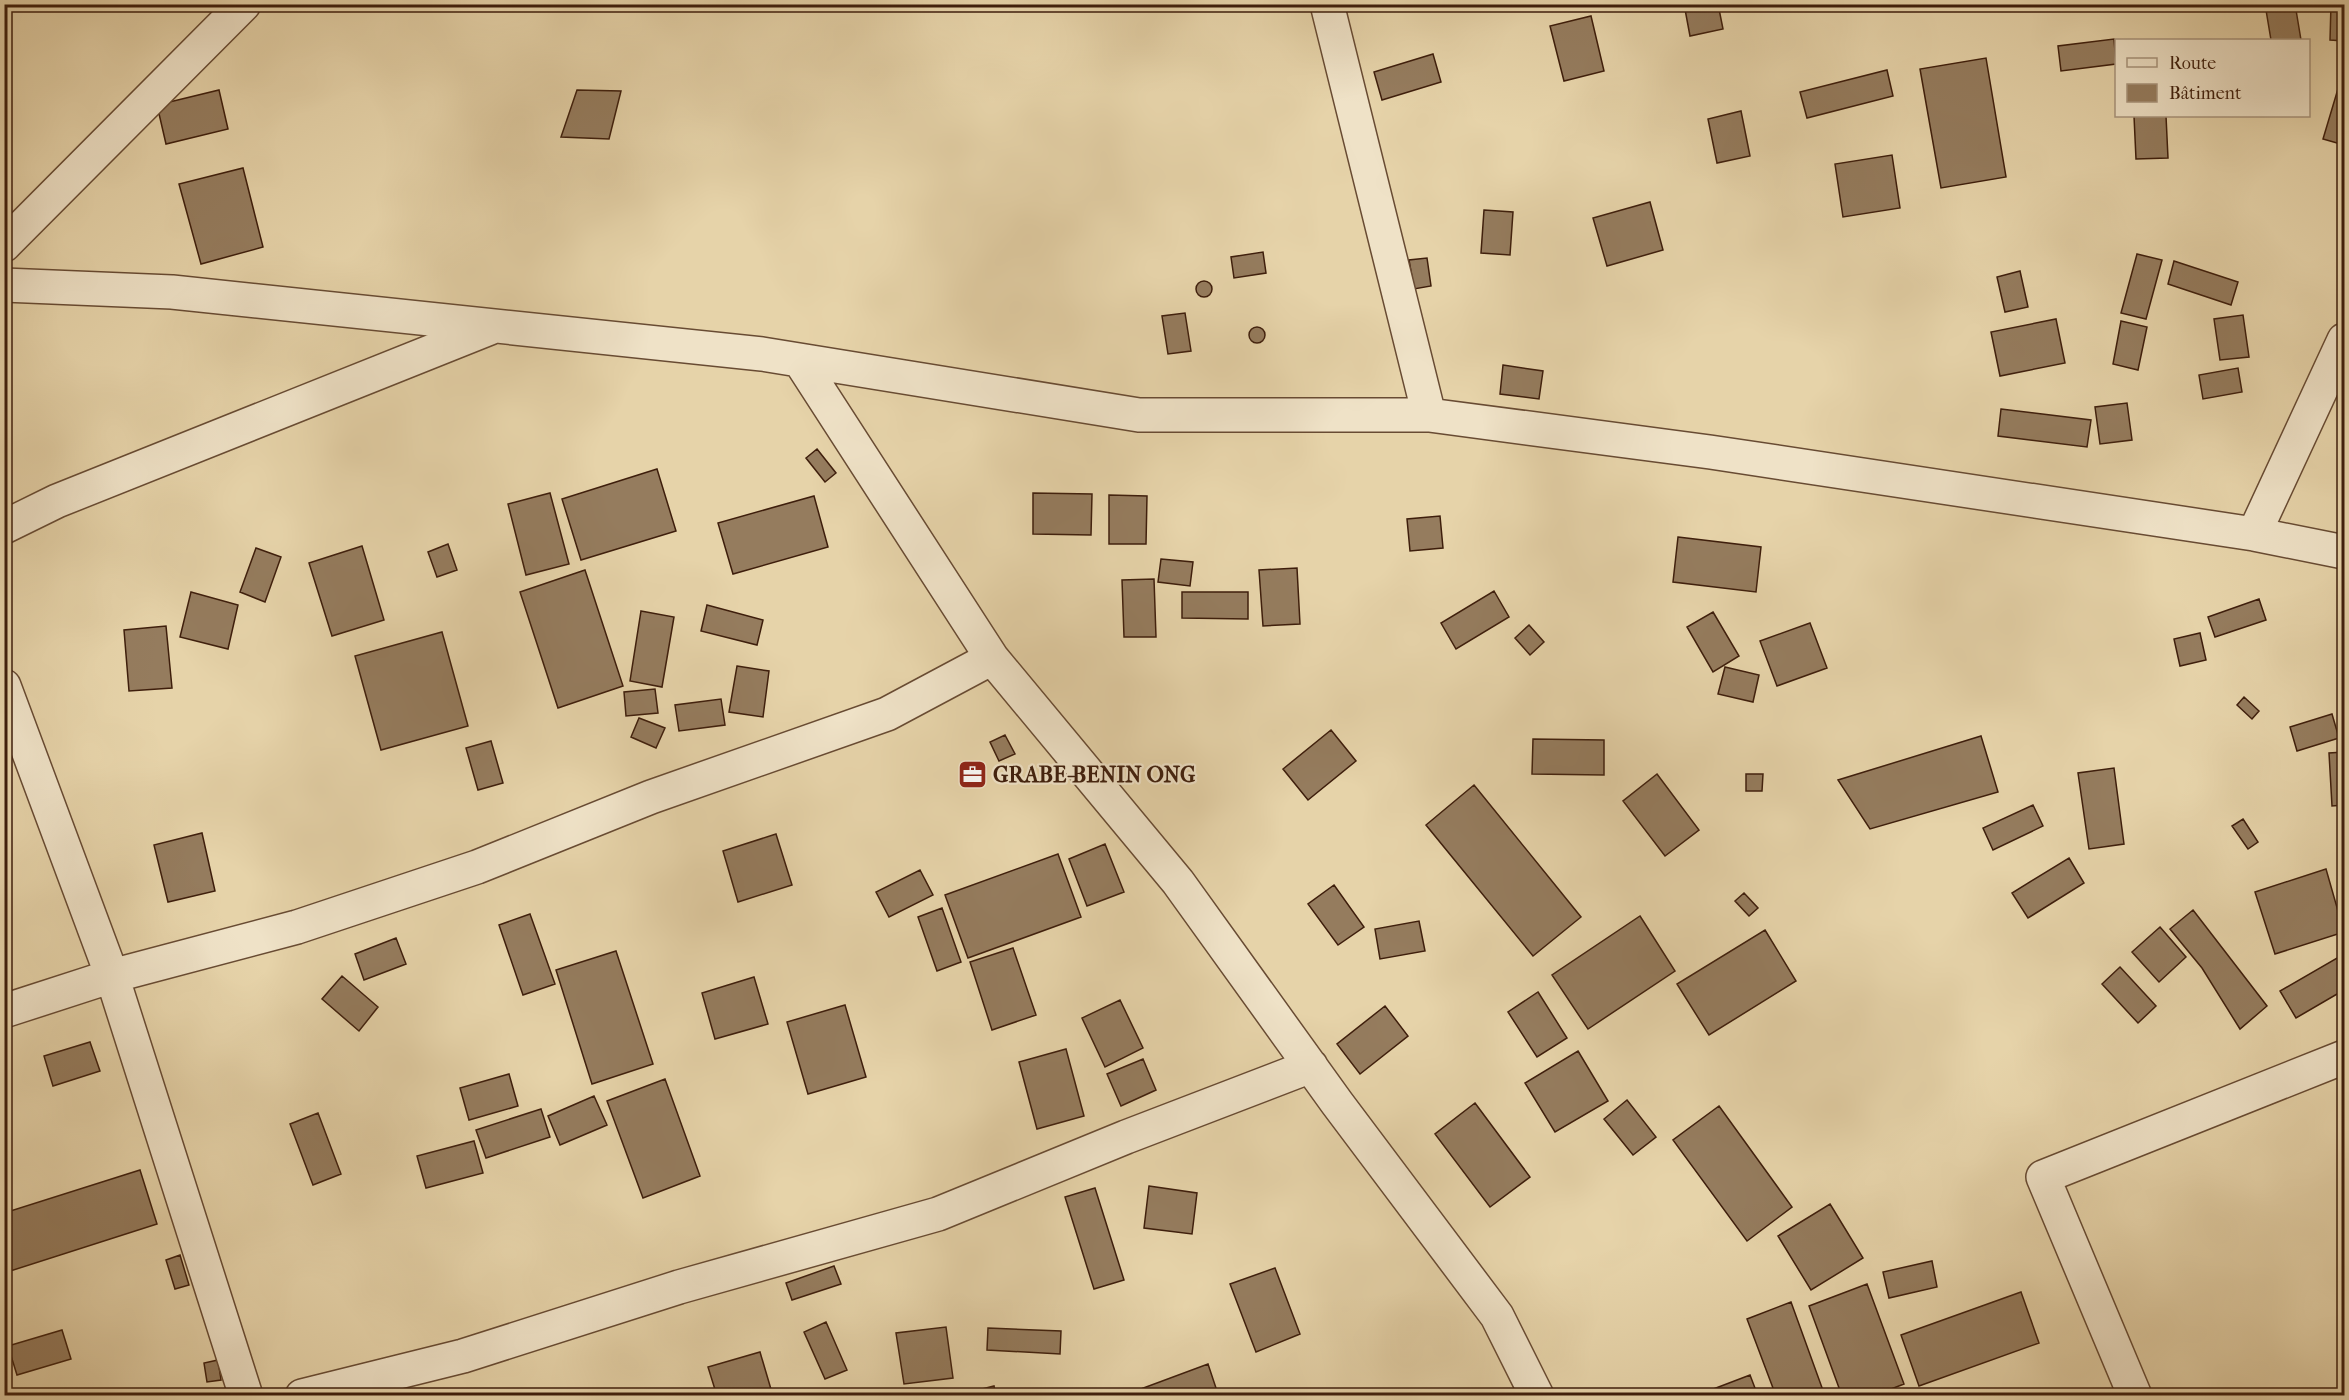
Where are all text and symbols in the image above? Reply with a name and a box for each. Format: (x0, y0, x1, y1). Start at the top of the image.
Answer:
legend (2115, 39, 2310, 117)
text: Route (2169, 53, 2216, 74)
text: Bâtiment (2169, 83, 2242, 104)
office icon: GRABE-BENIN ONG (956, 759, 988, 791)
place label: GRABE-BENIN ONG (993, 762, 1196, 788)

